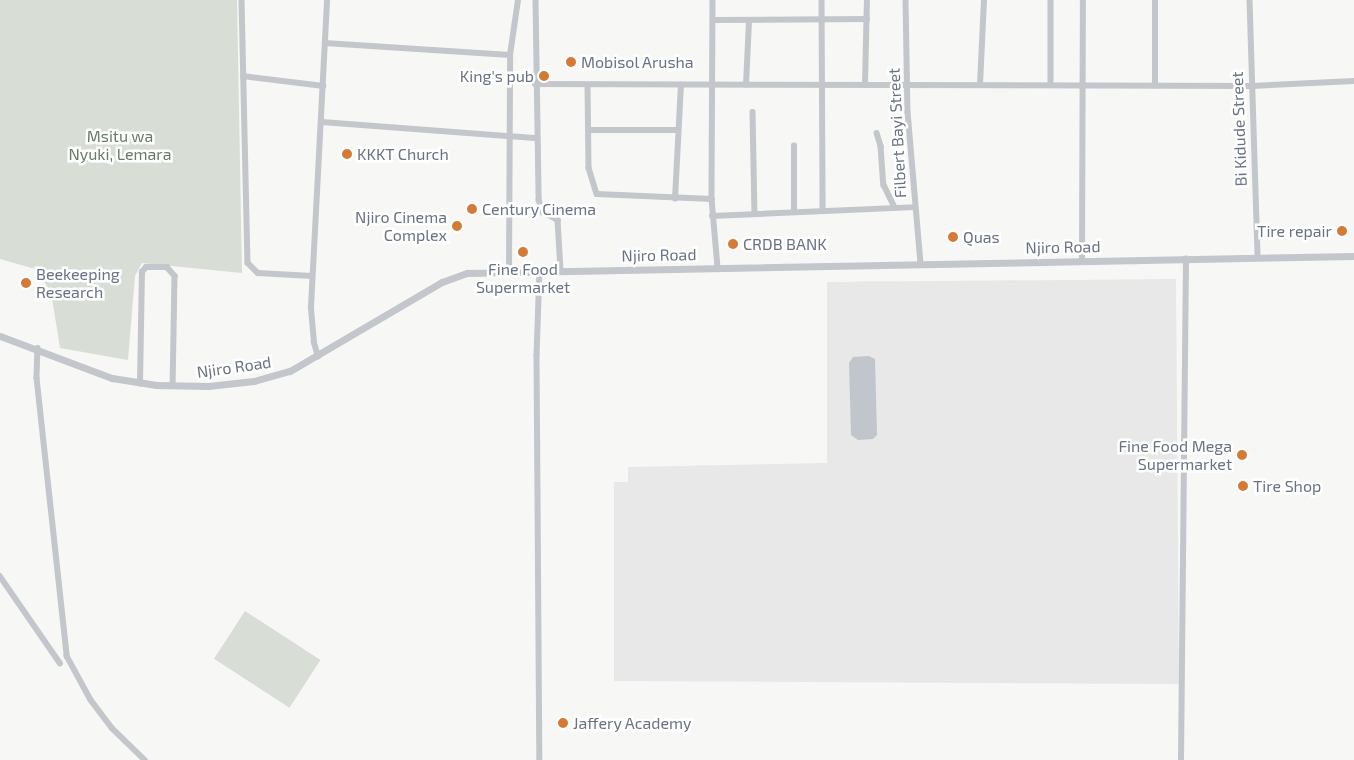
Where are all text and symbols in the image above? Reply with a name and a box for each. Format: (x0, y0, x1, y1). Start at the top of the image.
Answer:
place label: Mobisol Arusha (581, 52, 694, 72)
marker: Mobisol Arusha (565, 56, 577, 68)
place label: King's pub (460, 66, 534, 86)
street label: Filbert Bayi Street (884, 67, 910, 199)
marker: King's pub (538, 70, 550, 82)
street label: Bi Kidude Street (1227, 71, 1251, 187)
park label: Msitu wa Nyuki, Lemara (69, 126, 171, 164)
place label: KKKT Church (357, 144, 449, 164)
marker: KKKT Church (341, 148, 353, 160)
place label: Century Cinema (482, 199, 596, 219)
marker: Century Cinema (466, 203, 478, 215)
place label: Njiro Cinema Complex (355, 207, 447, 245)
marker: Njiro Cinema Complex (451, 220, 463, 232)
place label: Tire repair (1257, 221, 1332, 241)
marker: Tire repair (1336, 225, 1348, 237)
place label: Quas (963, 227, 1000, 247)
marker: Quas (947, 231, 959, 243)
place label: CRDB BANK (743, 234, 827, 254)
street label: Njiro Road (1025, 237, 1101, 257)
marker: CRDB BANK (727, 238, 739, 250)
street label: Njiro Road (621, 245, 697, 265)
marker: Fine Food Supermarket (517, 246, 529, 258)
place label: Fine Food Supermarket (476, 259, 570, 297)
place label: Beekeeping Research (36, 264, 120, 302)
marker: Beekeeping Research (20, 277, 32, 289)
street label: Njiro Road (196, 352, 272, 382)
place label: Fine Food Mega Supermarket (1118, 436, 1232, 474)
marker: Fine Food Mega Supermarket (1236, 449, 1248, 461)
place label: Tire Shop (1253, 476, 1321, 496)
marker: Tire Shop (1237, 480, 1249, 492)
place label: Jaffery Academy (573, 713, 692, 733)
marker: Jaffery Academy (557, 717, 569, 729)

